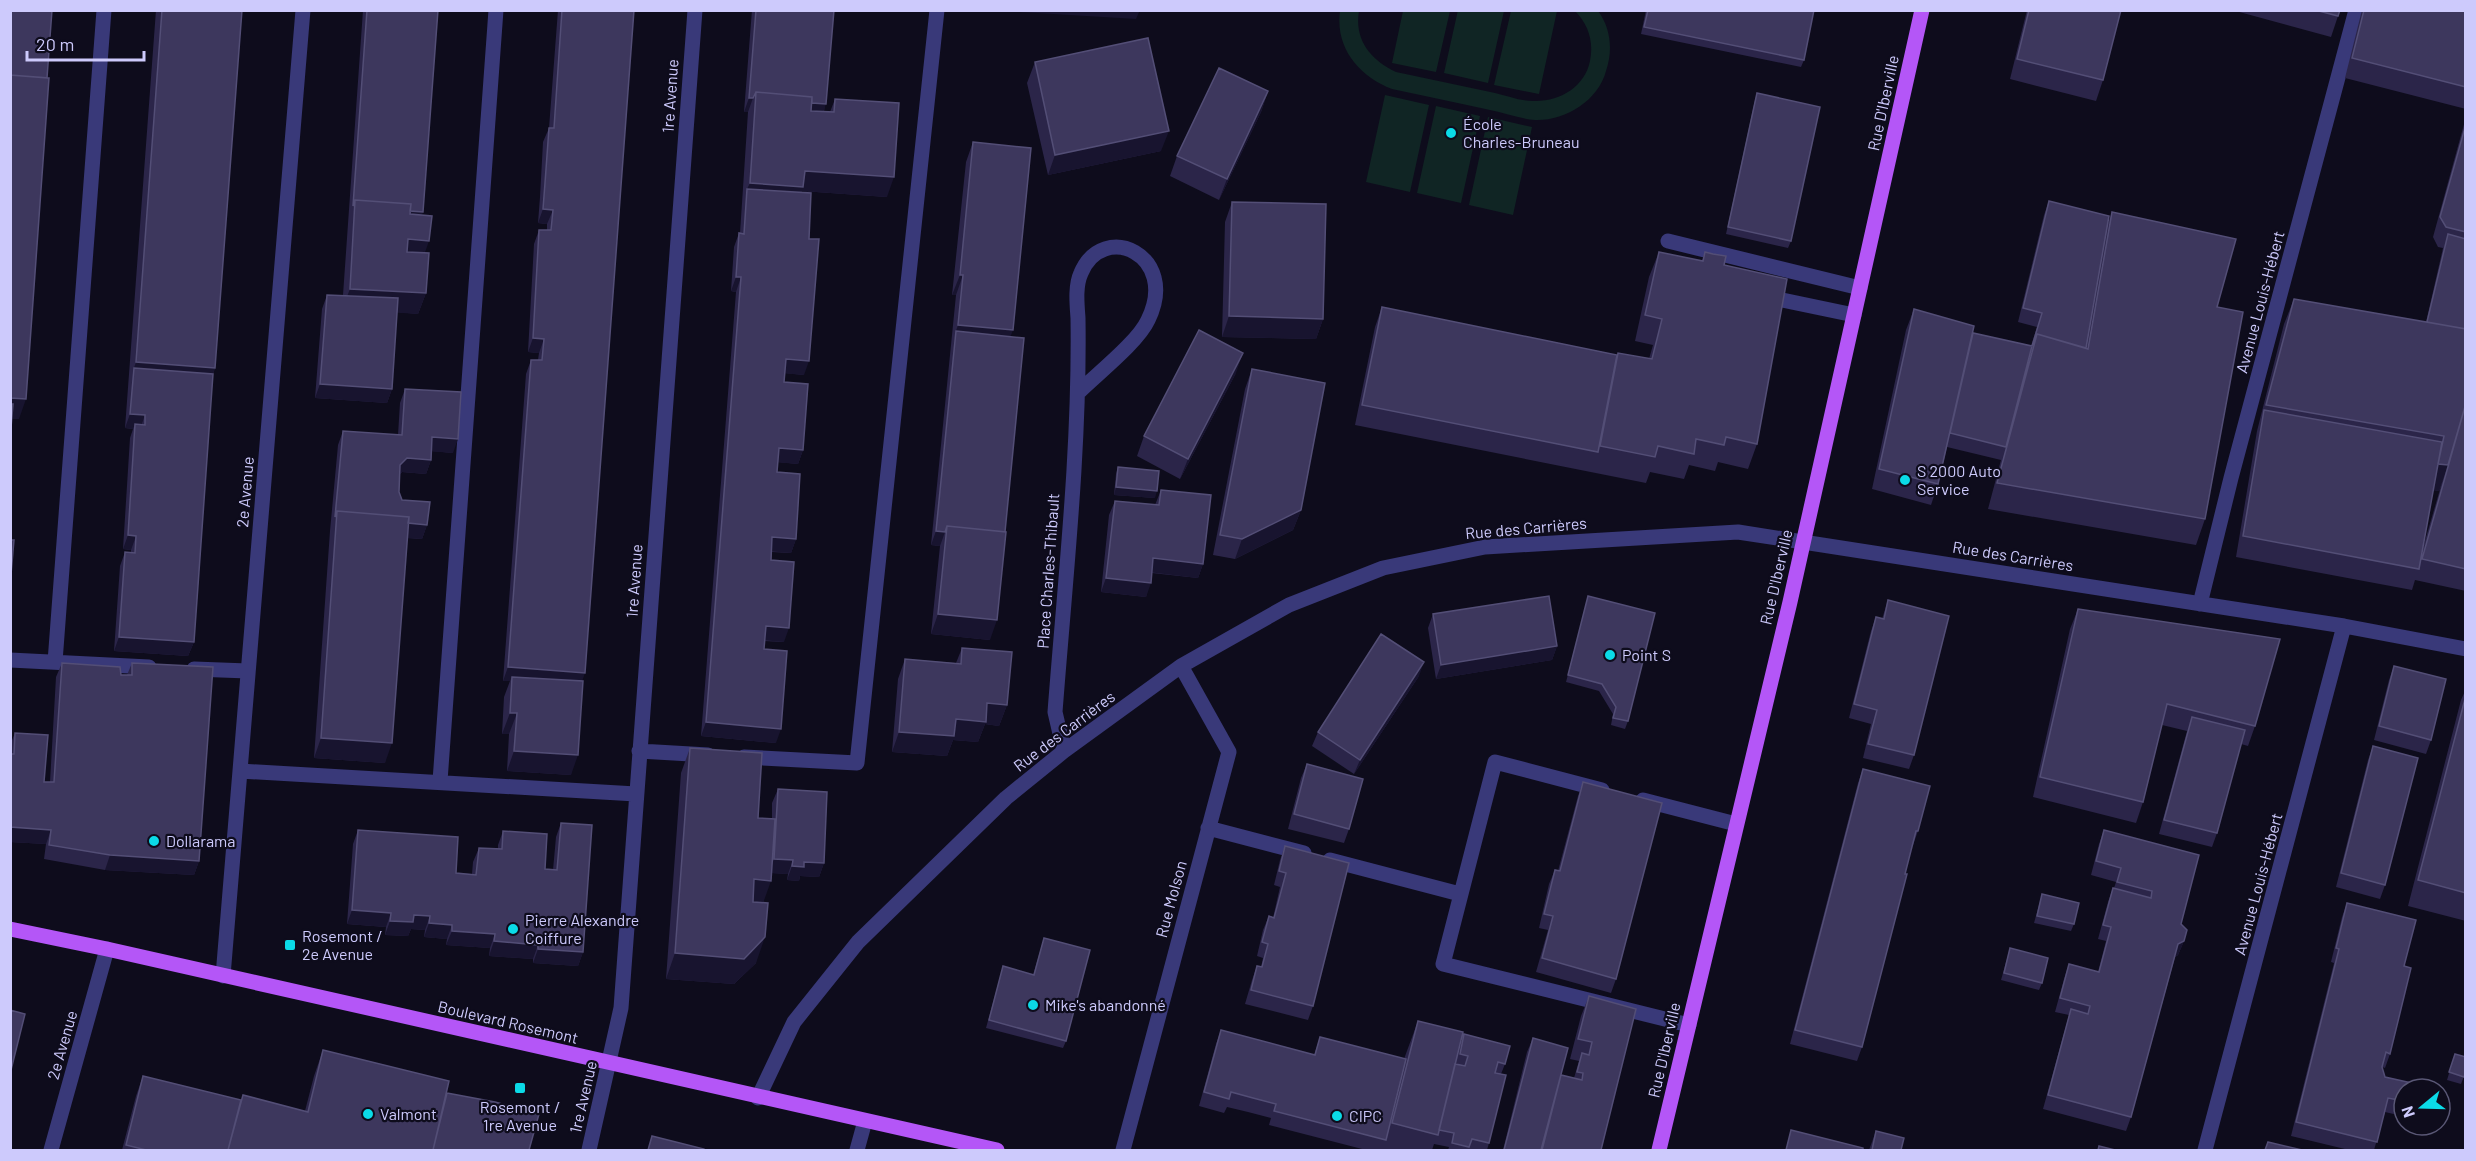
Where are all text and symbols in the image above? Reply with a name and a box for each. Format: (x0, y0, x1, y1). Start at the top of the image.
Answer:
scale bar (27, 24, 144, 62)
text: 20 m (36, 33, 74, 55)
street label: Rue D'Iberville (1863, 53, 1902, 152)
street label: 1re Avenue (657, 58, 682, 133)
place label: École Charles-Bruneau (1463, 114, 1580, 151)
marker: École Charles-Bruneau (1444, 126, 1458, 140)
street label: Avenue Louis-Hébert (2231, 229, 2288, 375)
street label: 2e Avenue (232, 456, 257, 528)
place label: S 2000 Auto Service (1917, 461, 2001, 498)
marker: S 2000 Auto Service (1898, 473, 1912, 487)
street label: Place Charles-Thibault (1033, 493, 1062, 649)
street label: Rue des Carrières (1464, 513, 1588, 542)
street label: Rue D'Iberville (1755, 527, 1796, 626)
street label: Rue des Carrières (1951, 537, 2075, 574)
street label: 1re Avenue (621, 543, 646, 618)
place label: Point S (1622, 645, 1671, 664)
marker: Point S (1603, 648, 1617, 662)
street label: Rue des Carrières (1009, 686, 1118, 775)
street label: Avenue Louis-Hébert (2229, 811, 2286, 957)
place label: Dollarama (166, 831, 236, 850)
marker: Dollarama (147, 834, 161, 848)
street label: Rue Molson (1151, 858, 1190, 939)
place label: Pierre Alexandre Coiffure (525, 910, 639, 947)
marker: Pierre Alexandre Coiffure (506, 922, 520, 936)
place label: Rosemont / 2e Avenue (302, 926, 383, 963)
marker: Rosemont / 2e Avenue (283, 938, 297, 952)
place label: Mike's abandonné (1045, 995, 1166, 1014)
street label: Boulevard Rosemont (436, 996, 580, 1047)
marker: Mike's abandonné (1026, 998, 1040, 1012)
street label: Rue D'Iberville (1643, 1000, 1684, 1099)
street label: 2e Avenue (43, 1008, 80, 1082)
street label: 1re Avenue (565, 1059, 600, 1135)
north arrow (2392, 1077, 2452, 1137)
marker: Rosemont / 1re Avenue (513, 1081, 527, 1095)
place label: Rosemont / 1re Avenue (480, 1097, 560, 1134)
place label: Valmont (380, 1104, 437, 1123)
text: N (2397, 1104, 2418, 1120)
place label: CIPC (1349, 1106, 1382, 1125)
marker: Valmont (361, 1107, 375, 1121)
marker: CIPC (1330, 1109, 1344, 1123)

